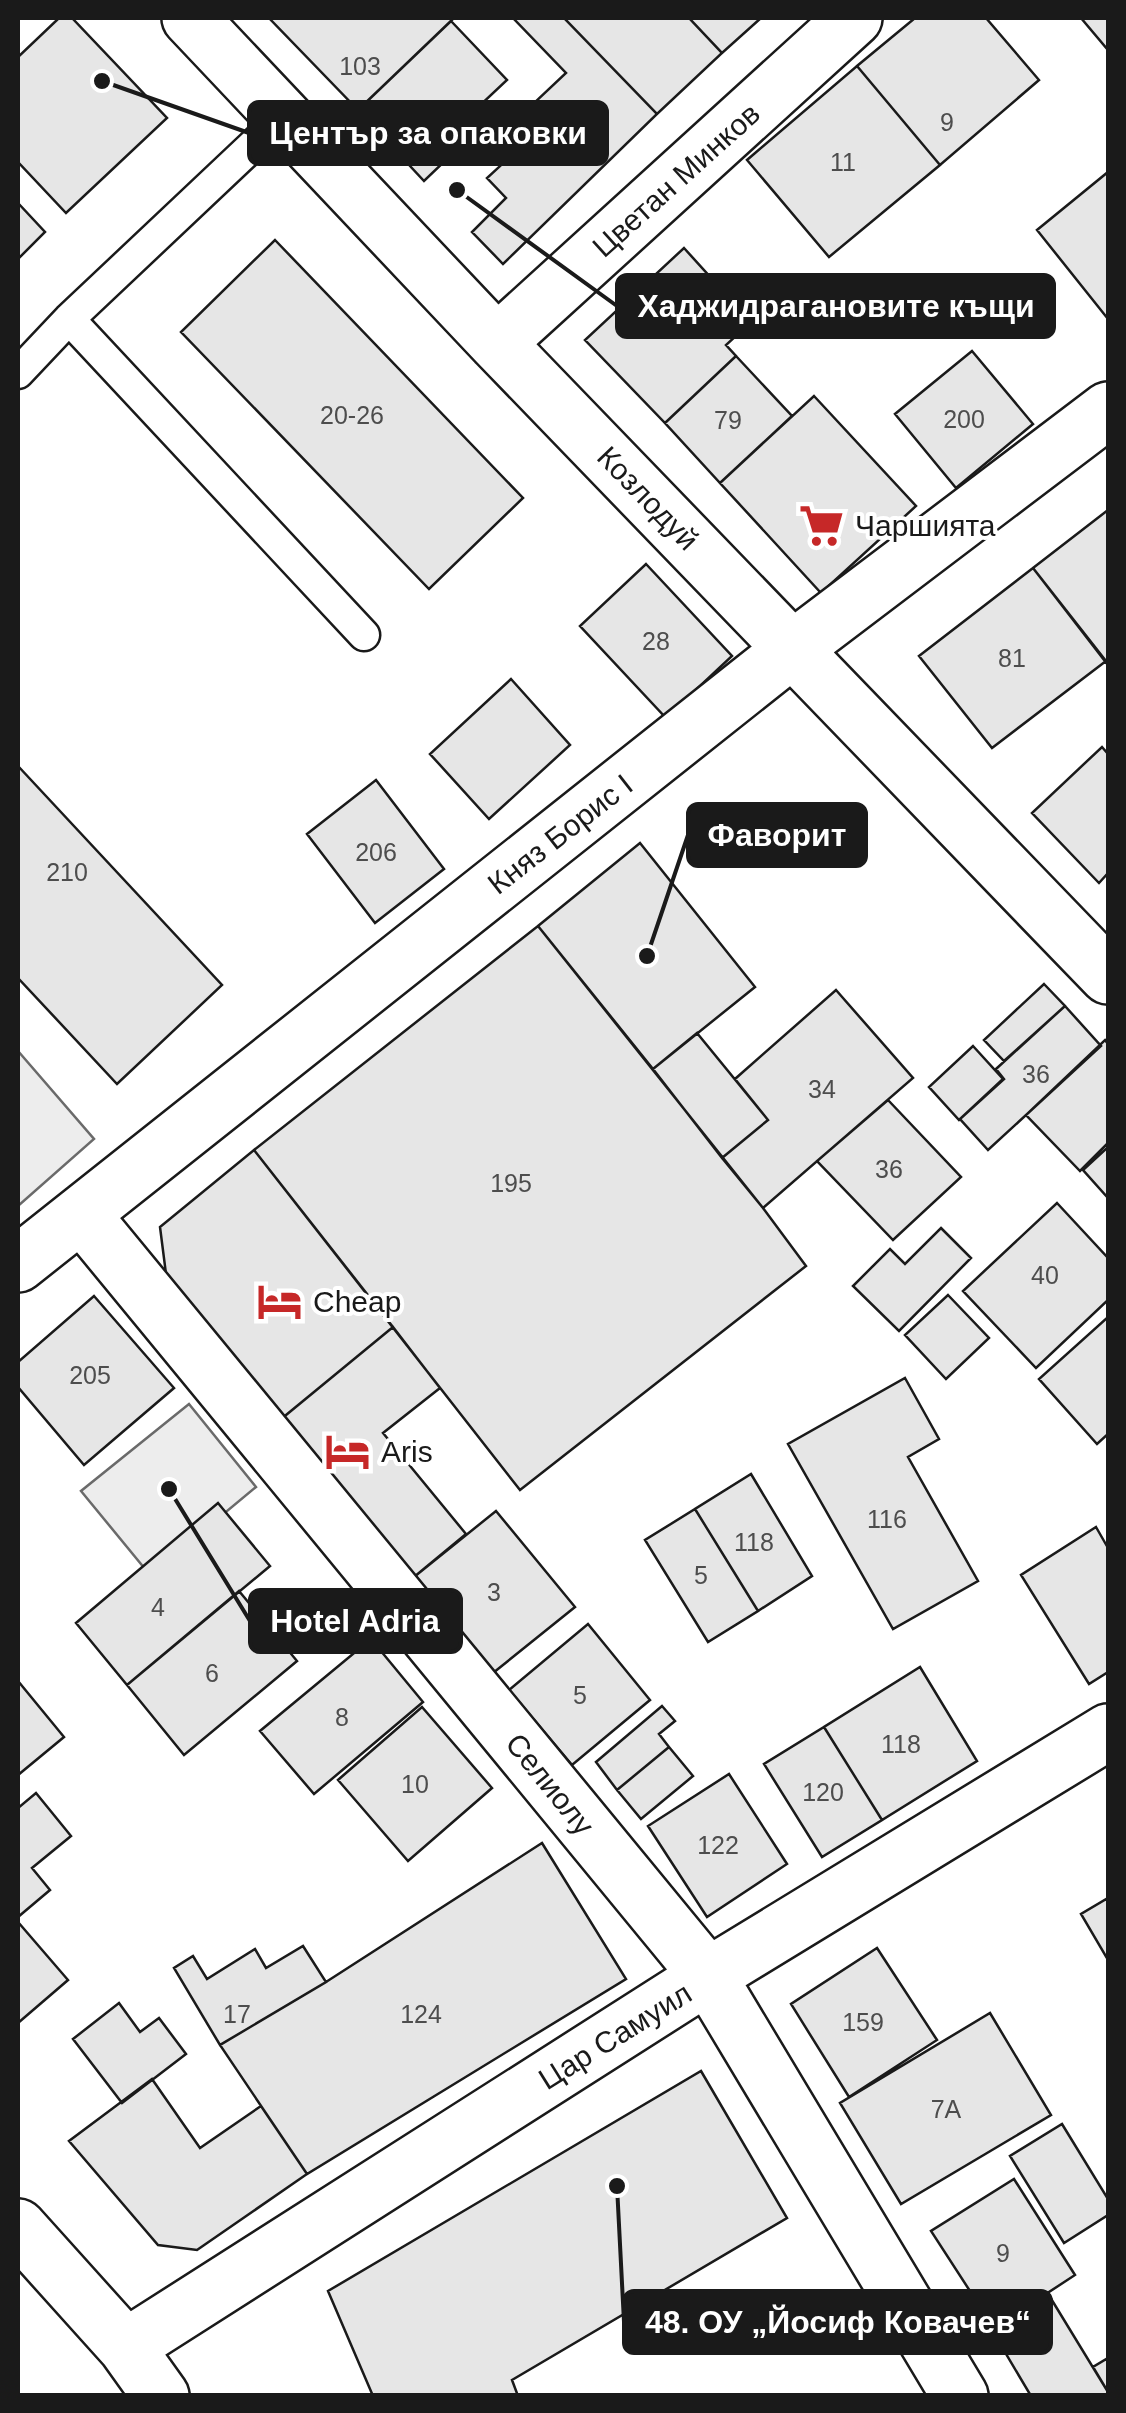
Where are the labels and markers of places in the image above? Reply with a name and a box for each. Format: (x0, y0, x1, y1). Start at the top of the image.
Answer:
callout: Център за опаковки (249, 102, 607, 164)
callout: Хаджидрагановите къщи (617, 275, 1054, 337)
supermarket icon: Чаршията (798, 501, 846, 549)
place label: Чаршията (855, 509, 996, 542)
callout: Фаворит (688, 804, 866, 866)
hotel icon: Cheap (256, 1277, 304, 1325)
place label: Cheap (313, 1285, 401, 1318)
hotel icon: Aris (324, 1427, 372, 1475)
place label: Aris (381, 1435, 433, 1468)
callout: Hotel Adria (250, 1590, 461, 1652)
callout: 48. ОУ „Йосиф Ковачев“ (624, 2291, 1051, 2353)

